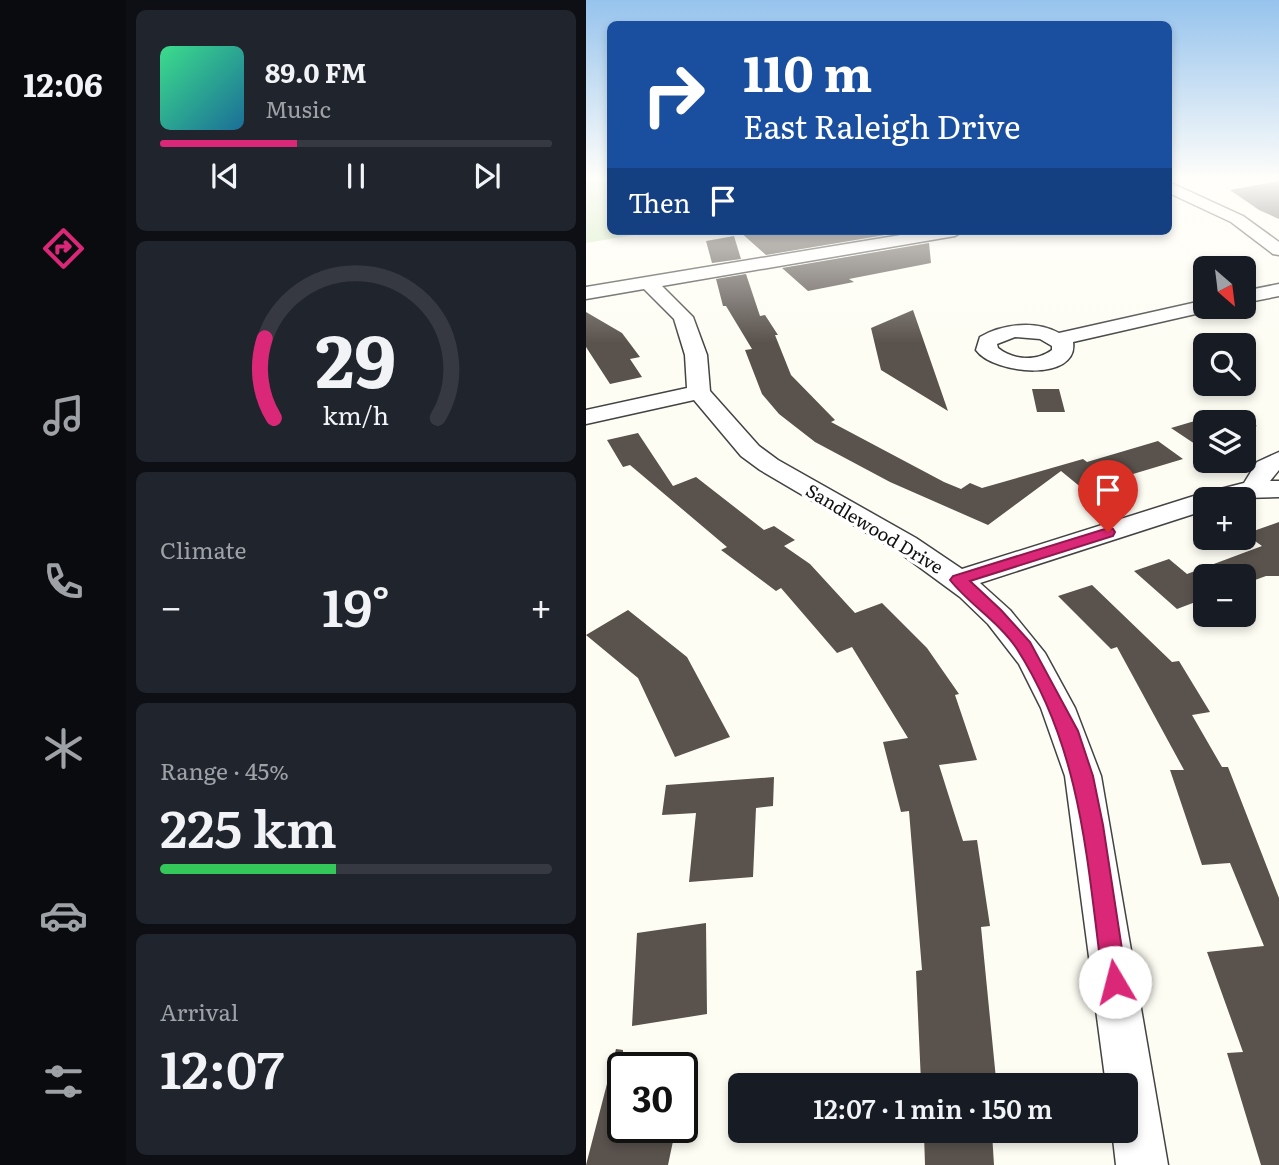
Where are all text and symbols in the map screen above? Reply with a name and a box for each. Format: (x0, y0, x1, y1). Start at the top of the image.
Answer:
text: 110 m (743, 34, 872, 107)
icon: right (628, 49, 719, 140)
text: 89.0 FM (265, 52, 367, 91)
text: 12:06 (23, 59, 103, 107)
text: Music (265, 91, 331, 125)
text: East Raleigh Drive (743, 101, 1021, 149)
icon: previous (206, 157, 244, 195)
icon: pause (337, 157, 375, 195)
icon: next (468, 157, 506, 195)
text: Then (628, 182, 690, 221)
icon: arrive (704, 182, 742, 220)
icon: directions (39, 224, 88, 273)
north arrow (1193, 256, 1256, 318)
map controls (1193, 256, 1256, 627)
text: 29 (315, 302, 397, 410)
button: search (1193, 333, 1256, 396)
icon: music (39, 391, 88, 440)
text: km/h (323, 395, 389, 432)
button: layers (1193, 410, 1256, 473)
pin (1078, 460, 1138, 532)
icon: arrive (1089, 471, 1127, 509)
street label: Sandlewood Drive (801, 476, 949, 580)
button: + (1193, 487, 1256, 550)
text: Climate (160, 532, 246, 566)
icon: phone (39, 557, 88, 606)
button: − (1193, 564, 1256, 627)
text: 19° (322, 566, 390, 643)
text: − (160, 576, 182, 633)
text: + (530, 576, 552, 633)
icon: climate (39, 724, 88, 773)
text: Range · 45% (160, 753, 289, 787)
text: 225 km (160, 787, 337, 864)
icon: car (39, 891, 88, 940)
position arrow (1078, 945, 1152, 1019)
text: Arrival (160, 994, 239, 1028)
text: 12:07 (160, 1028, 284, 1105)
speed limit sign: 30 (607, 1052, 698, 1143)
icon: filters (39, 1057, 88, 1106)
text: 12:07 · 1 min · 150 m (813, 1088, 1053, 1127)

